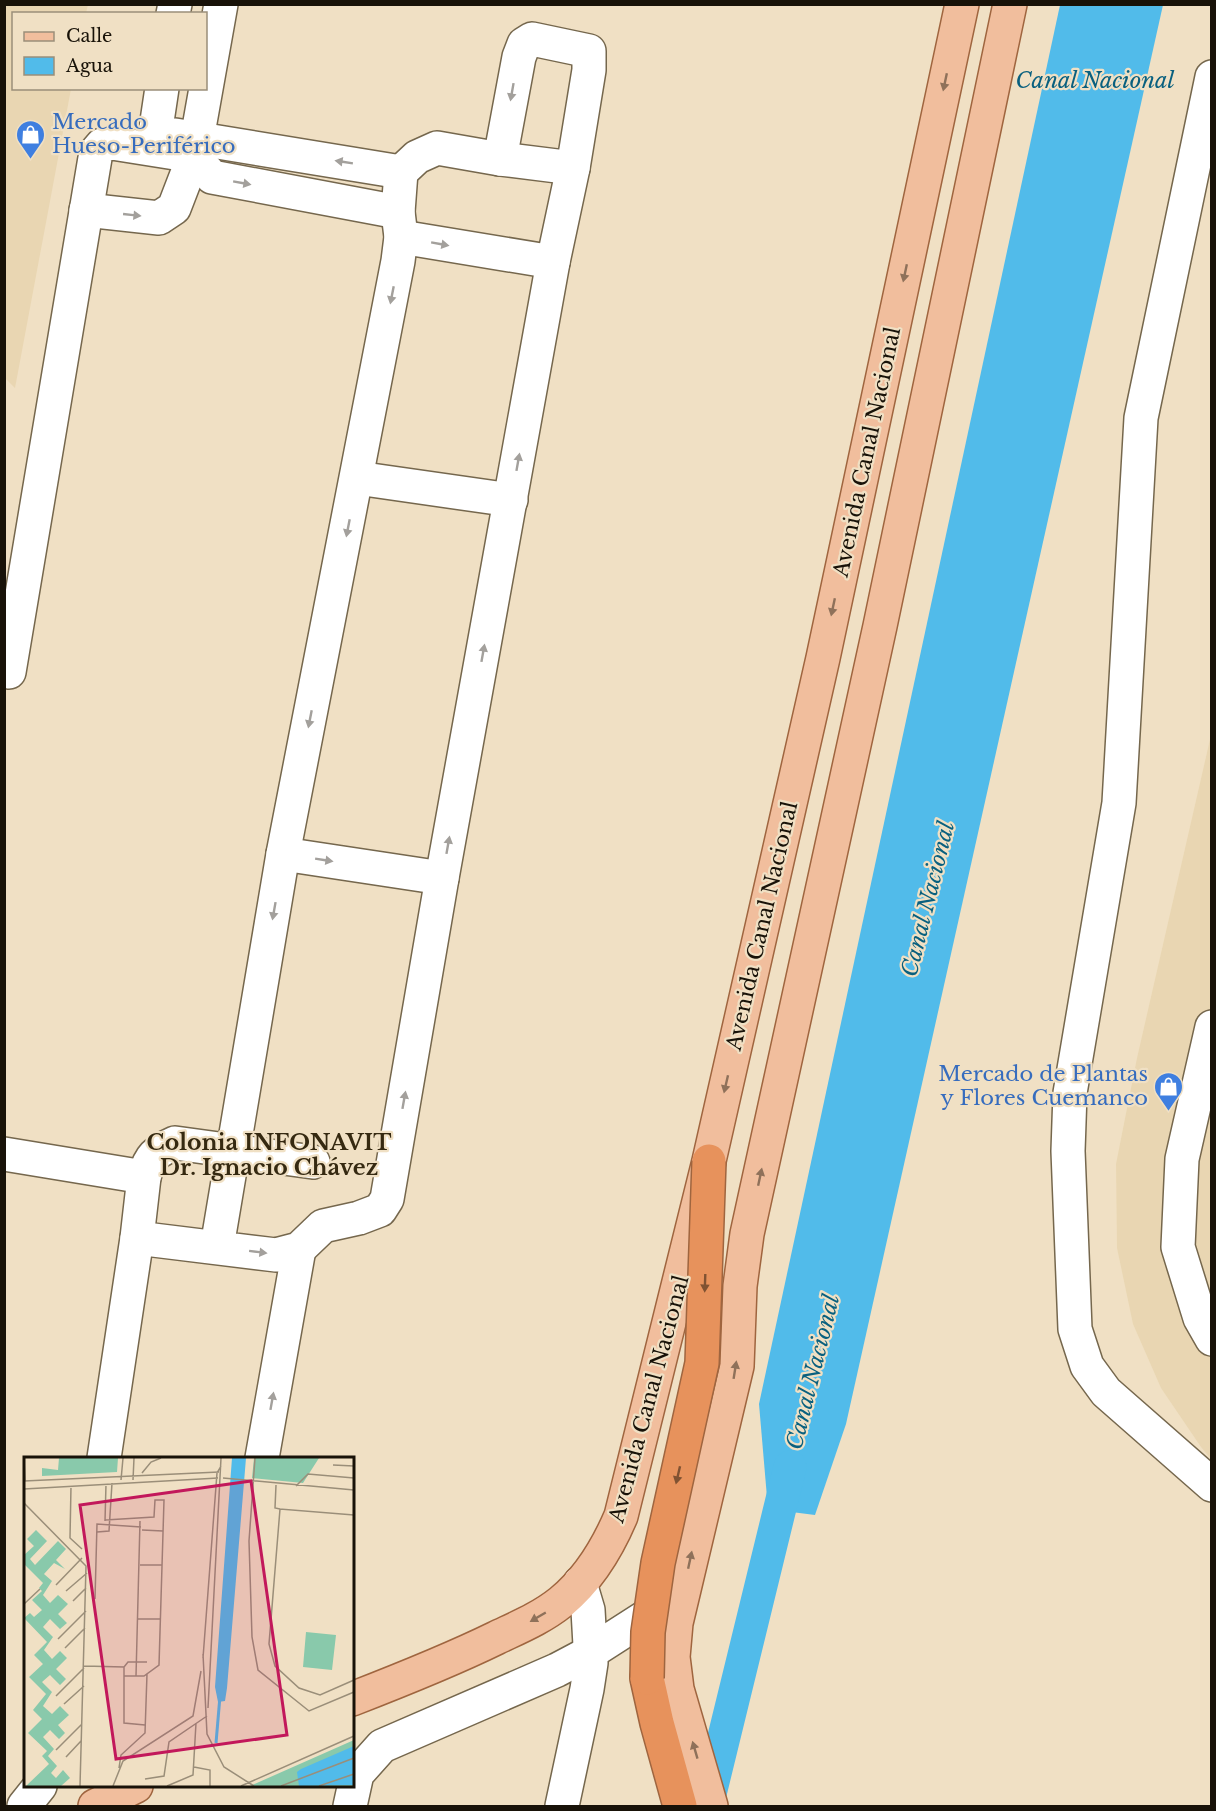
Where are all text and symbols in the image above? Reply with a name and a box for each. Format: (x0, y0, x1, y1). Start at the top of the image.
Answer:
legend (12, 12, 207, 90)
text: Calle (66, 25, 112, 47)
text: Agua (65, 55, 113, 77)
water label: Canal Nacional (1016, 67, 1175, 94)
one-way arrow (940, 73, 949, 92)
one-way arrow (507, 82, 516, 101)
place label: Mercado Hueso-Periférico (52, 109, 236, 159)
shop icon: Mercado Hueso-Periférico (15, 118, 47, 160)
one-way arrow (334, 158, 353, 167)
one-way arrow (233, 179, 252, 188)
one-way arrow (122, 210, 141, 220)
one-way arrow (430, 240, 449, 249)
one-way arrow (899, 264, 909, 282)
one-way arrow (387, 286, 396, 305)
street label: Avenida Canal Nacional (828, 324, 906, 580)
one-way arrow (514, 452, 523, 471)
one-way arrow (342, 519, 352, 537)
one-way arrow (828, 598, 838, 617)
one-way arrow (479, 644, 488, 663)
one-way arrow (305, 710, 314, 729)
street label: Avenida Canal Nacional (720, 799, 803, 1054)
water label: Canal Nacional (896, 819, 960, 979)
one-way arrow (444, 836, 453, 855)
one-way arrow (314, 856, 333, 865)
one-way arrow (269, 901, 278, 920)
place label: Mercado de Plantas y Flores Cuemanco (938, 1061, 1148, 1111)
shop icon: Mercado de Plantas y Flores Cuemanco (1153, 1070, 1185, 1112)
one-way arrow (721, 1075, 730, 1094)
one-way arrow (400, 1090, 409, 1109)
district label: Colonia INFONAVIT Dr. Ignacio Chávez (147, 1129, 391, 1181)
one-way arrow (755, 1168, 765, 1186)
one-way arrow (248, 1248, 267, 1257)
street label: Avenida Canal Nacional (603, 1272, 695, 1526)
one-way arrow (700, 1273, 709, 1292)
water label: Canal Nacional (781, 1292, 845, 1452)
one-way arrow (731, 1360, 740, 1379)
one-way arrow (268, 1391, 277, 1410)
inset map (24, 1457, 354, 1787)
one-way arrow (672, 1466, 682, 1484)
one-way arrow (686, 1550, 695, 1569)
one-way arrow (529, 1612, 546, 1622)
one-way arrow (690, 1741, 699, 1759)

